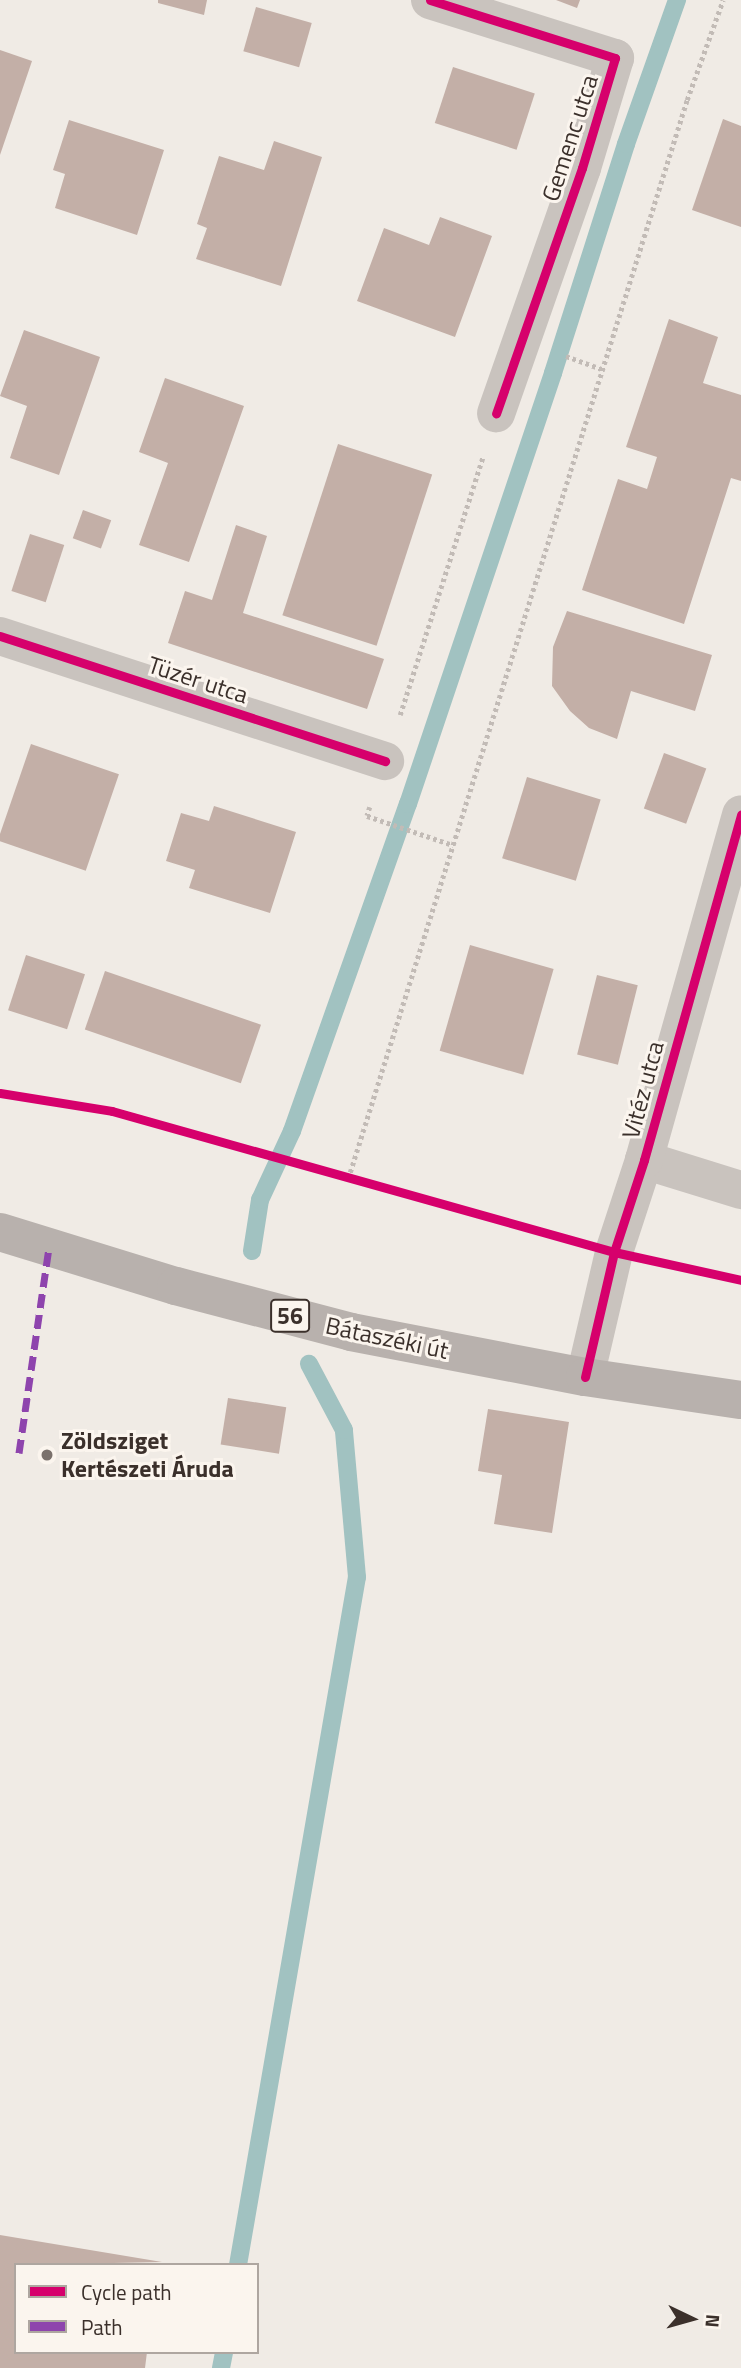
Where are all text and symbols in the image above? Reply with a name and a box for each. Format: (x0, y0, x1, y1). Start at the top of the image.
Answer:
street label: Gemenc utca (536, 71, 604, 205)
street label: Tüzér utca (144, 650, 252, 710)
street label: Vitéz utca (616, 1038, 670, 1142)
road number: 56 (269, 1296, 311, 1336)
street label: Bátaszéki út (323, 1311, 451, 1365)
place label: Zöldsziget Kertészeti Áruda (61, 1427, 234, 1483)
marker: Zöldsziget Kertészeti Áruda (39, 1447, 55, 1463)
legend (14, 2263, 259, 2354)
text: Cycle path (81, 2276, 172, 2308)
north arrow (657, 2284, 727, 2354)
text: Path (81, 2311, 123, 2343)
text: N (698, 2313, 728, 2329)

